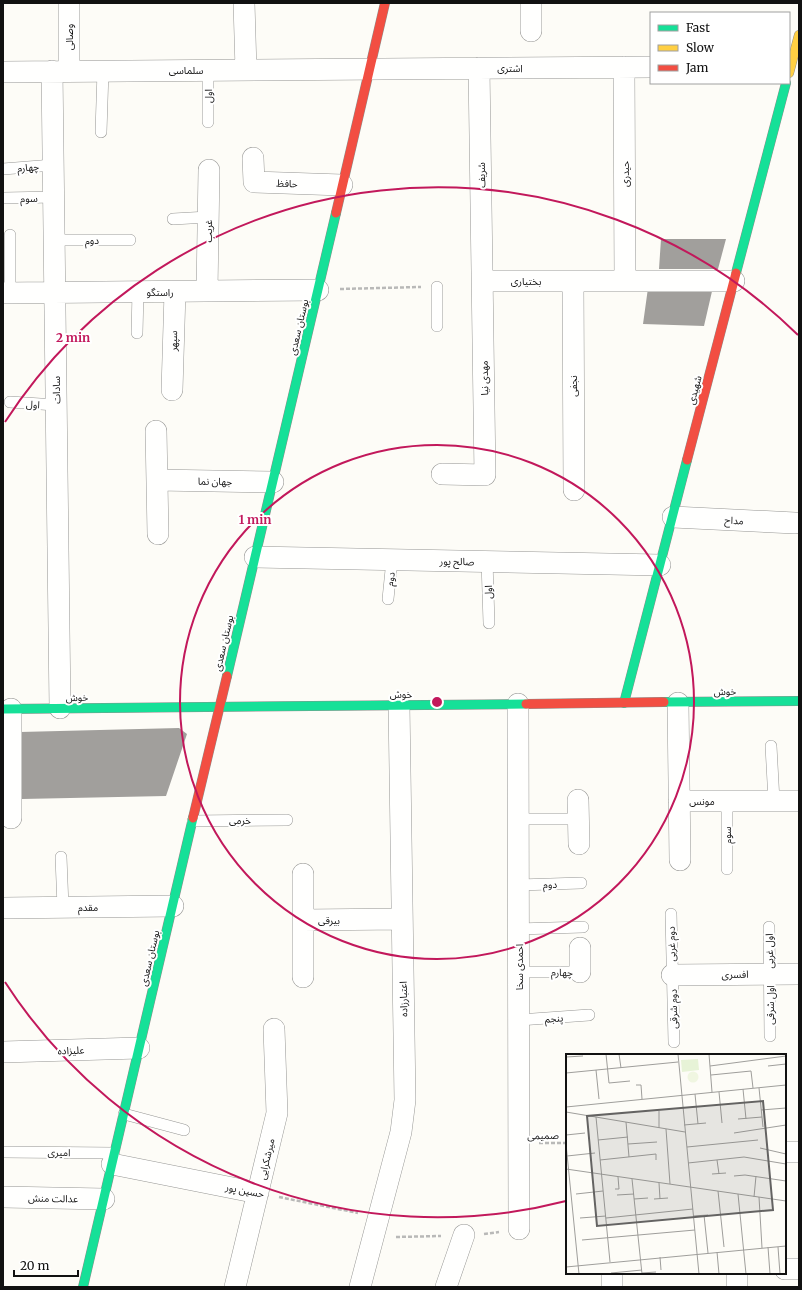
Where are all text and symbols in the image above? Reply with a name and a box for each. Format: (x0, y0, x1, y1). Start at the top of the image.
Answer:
legend (650, 12, 790, 84)
text: Fast (686, 20, 710, 35)
street label: وصالی (63, 24, 76, 50)
text: Slow (686, 40, 715, 55)
text: Jam (685, 60, 709, 75)
street label: اشتری (497, 62, 523, 75)
street label: سلماسی (169, 64, 204, 77)
street label: اول (202, 89, 215, 103)
street label: چهارم (17, 160, 40, 177)
street label: حیدری (619, 161, 632, 187)
street label: شریف (475, 162, 488, 188)
street label: حافظ (276, 177, 298, 190)
street label: سوم (20, 192, 38, 207)
street label: غریب (202, 220, 215, 242)
street label: دوم (85, 234, 99, 249)
street label: بختیاری (511, 275, 542, 288)
street label: راستگو (146, 286, 174, 299)
street label: بوستان سعدی (286, 298, 311, 356)
text: 2 min (56, 330, 90, 345)
street label: سپهر (167, 330, 180, 352)
street label: مهدی نیا (478, 360, 491, 396)
street label: شهیدی (684, 374, 705, 406)
street label: نجفی (567, 375, 580, 397)
street label: سادات (50, 376, 63, 404)
street label: اول (26, 398, 40, 411)
street label: جهان نما (198, 475, 232, 488)
text: 1 min (239, 512, 271, 527)
street label: مداح (724, 514, 744, 528)
street label: صالح پور (438, 555, 474, 569)
street label: دوم (383, 571, 400, 587)
street label: اول (482, 585, 495, 599)
street label: بوستان سعدی (211, 614, 236, 672)
street label: خوش (714, 685, 737, 698)
street label: خوش (390, 688, 412, 701)
street label: خوش (66, 691, 89, 704)
centre of rings (430, 695, 444, 709)
street label: مونس (689, 795, 715, 808)
street label: خرمی (229, 814, 251, 827)
street label: سوم (721, 826, 736, 844)
street label: دوم (543, 878, 558, 893)
street label: مقدم (78, 901, 98, 916)
street label: بیرقی (318, 914, 340, 927)
street label: دوم غربی (665, 926, 680, 962)
street label: بوستان سعدی (137, 929, 162, 987)
street label: اول غربی (763, 933, 776, 969)
street label: احمدی سخا (513, 944, 526, 990)
street label: چهارم (551, 966, 573, 981)
street label: افسری (721, 968, 749, 981)
street label: اعتبارزاده (397, 981, 410, 1017)
street label: اول شرقی (764, 985, 777, 1025)
street label: دوم شرقی (667, 989, 682, 1029)
street label: پنجم (544, 1011, 564, 1027)
street label: علیزاده (57, 1044, 85, 1057)
inset map (566, 1054, 786, 1274)
street label: صمیمی (527, 1129, 559, 1142)
street label: میرشکرایی (255, 1137, 278, 1181)
street label: امیری (47, 1146, 71, 1159)
street label: حسین پور (223, 1180, 265, 1201)
street label: عدالت منش (28, 1192, 78, 1205)
scale bar (14, 1252, 78, 1278)
text: 20 m (20, 1258, 49, 1273)

